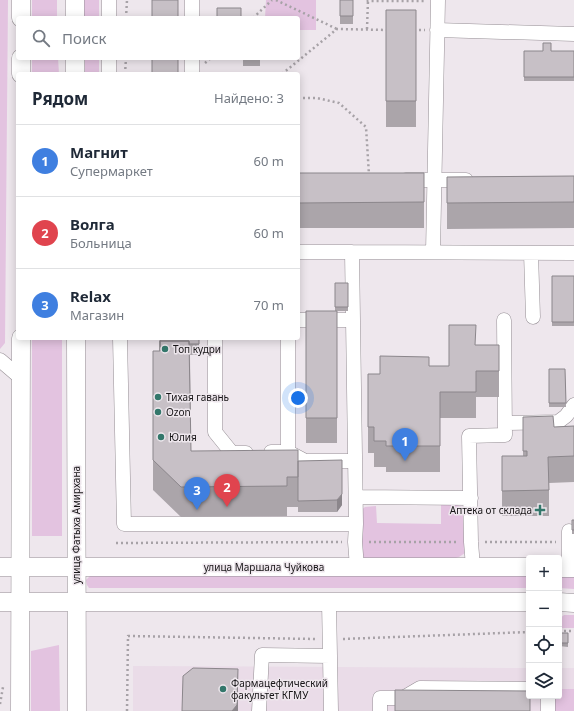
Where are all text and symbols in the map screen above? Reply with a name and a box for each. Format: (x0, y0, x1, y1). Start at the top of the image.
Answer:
search box (16, 16, 300, 60)
icon: search (30, 27, 52, 49)
text: Поиск (62, 28, 107, 48)
text: Рядом (32, 87, 88, 110)
text: Найдено: 3 (214, 89, 284, 107)
text: Магнит (70, 142, 128, 162)
text: 1 (41, 152, 49, 170)
text: 60 m (254, 152, 284, 170)
text: Супермаркет (70, 162, 153, 180)
text: Волга (70, 214, 115, 234)
text: 2 (41, 224, 49, 242)
text: 60 m (254, 224, 284, 242)
text: Больница (70, 234, 132, 252)
text: Relax (70, 286, 111, 306)
text: 3 (41, 296, 49, 314)
text: 70 m (254, 296, 284, 314)
text: Магазин (70, 306, 124, 324)
place label: Топ кудри (173, 342, 221, 356)
marker: Топ кудри (160, 344, 170, 354)
your location (288, 388, 308, 408)
place label: Тихая гавань (166, 390, 229, 404)
marker: Тихая гавань (153, 392, 163, 402)
place label: Ozon (166, 405, 191, 419)
marker: Ozon (153, 407, 163, 417)
pin: 1 (392, 428, 418, 461)
place label: Юлия (169, 430, 197, 444)
marker: Юлия (156, 432, 166, 442)
street label: улица Фатыха Амирхана (69, 466, 83, 584)
pin: 2 (214, 474, 240, 507)
pin: 3 (184, 477, 210, 510)
place label: Аптека от склада (450, 503, 532, 517)
marker: Аптека от склада (535, 505, 545, 515)
map controls (526, 555, 562, 699)
button: + (526, 555, 562, 591)
street label: улица Маршала Чуйкова (204, 560, 324, 574)
button: − (526, 591, 562, 627)
button: locate (526, 627, 562, 663)
button: layers (526, 663, 562, 699)
place label: Фармацефтический факультет КГМУ (231, 676, 328, 702)
marker: Фармацефтический факультет КГМУ (218, 684, 228, 694)

